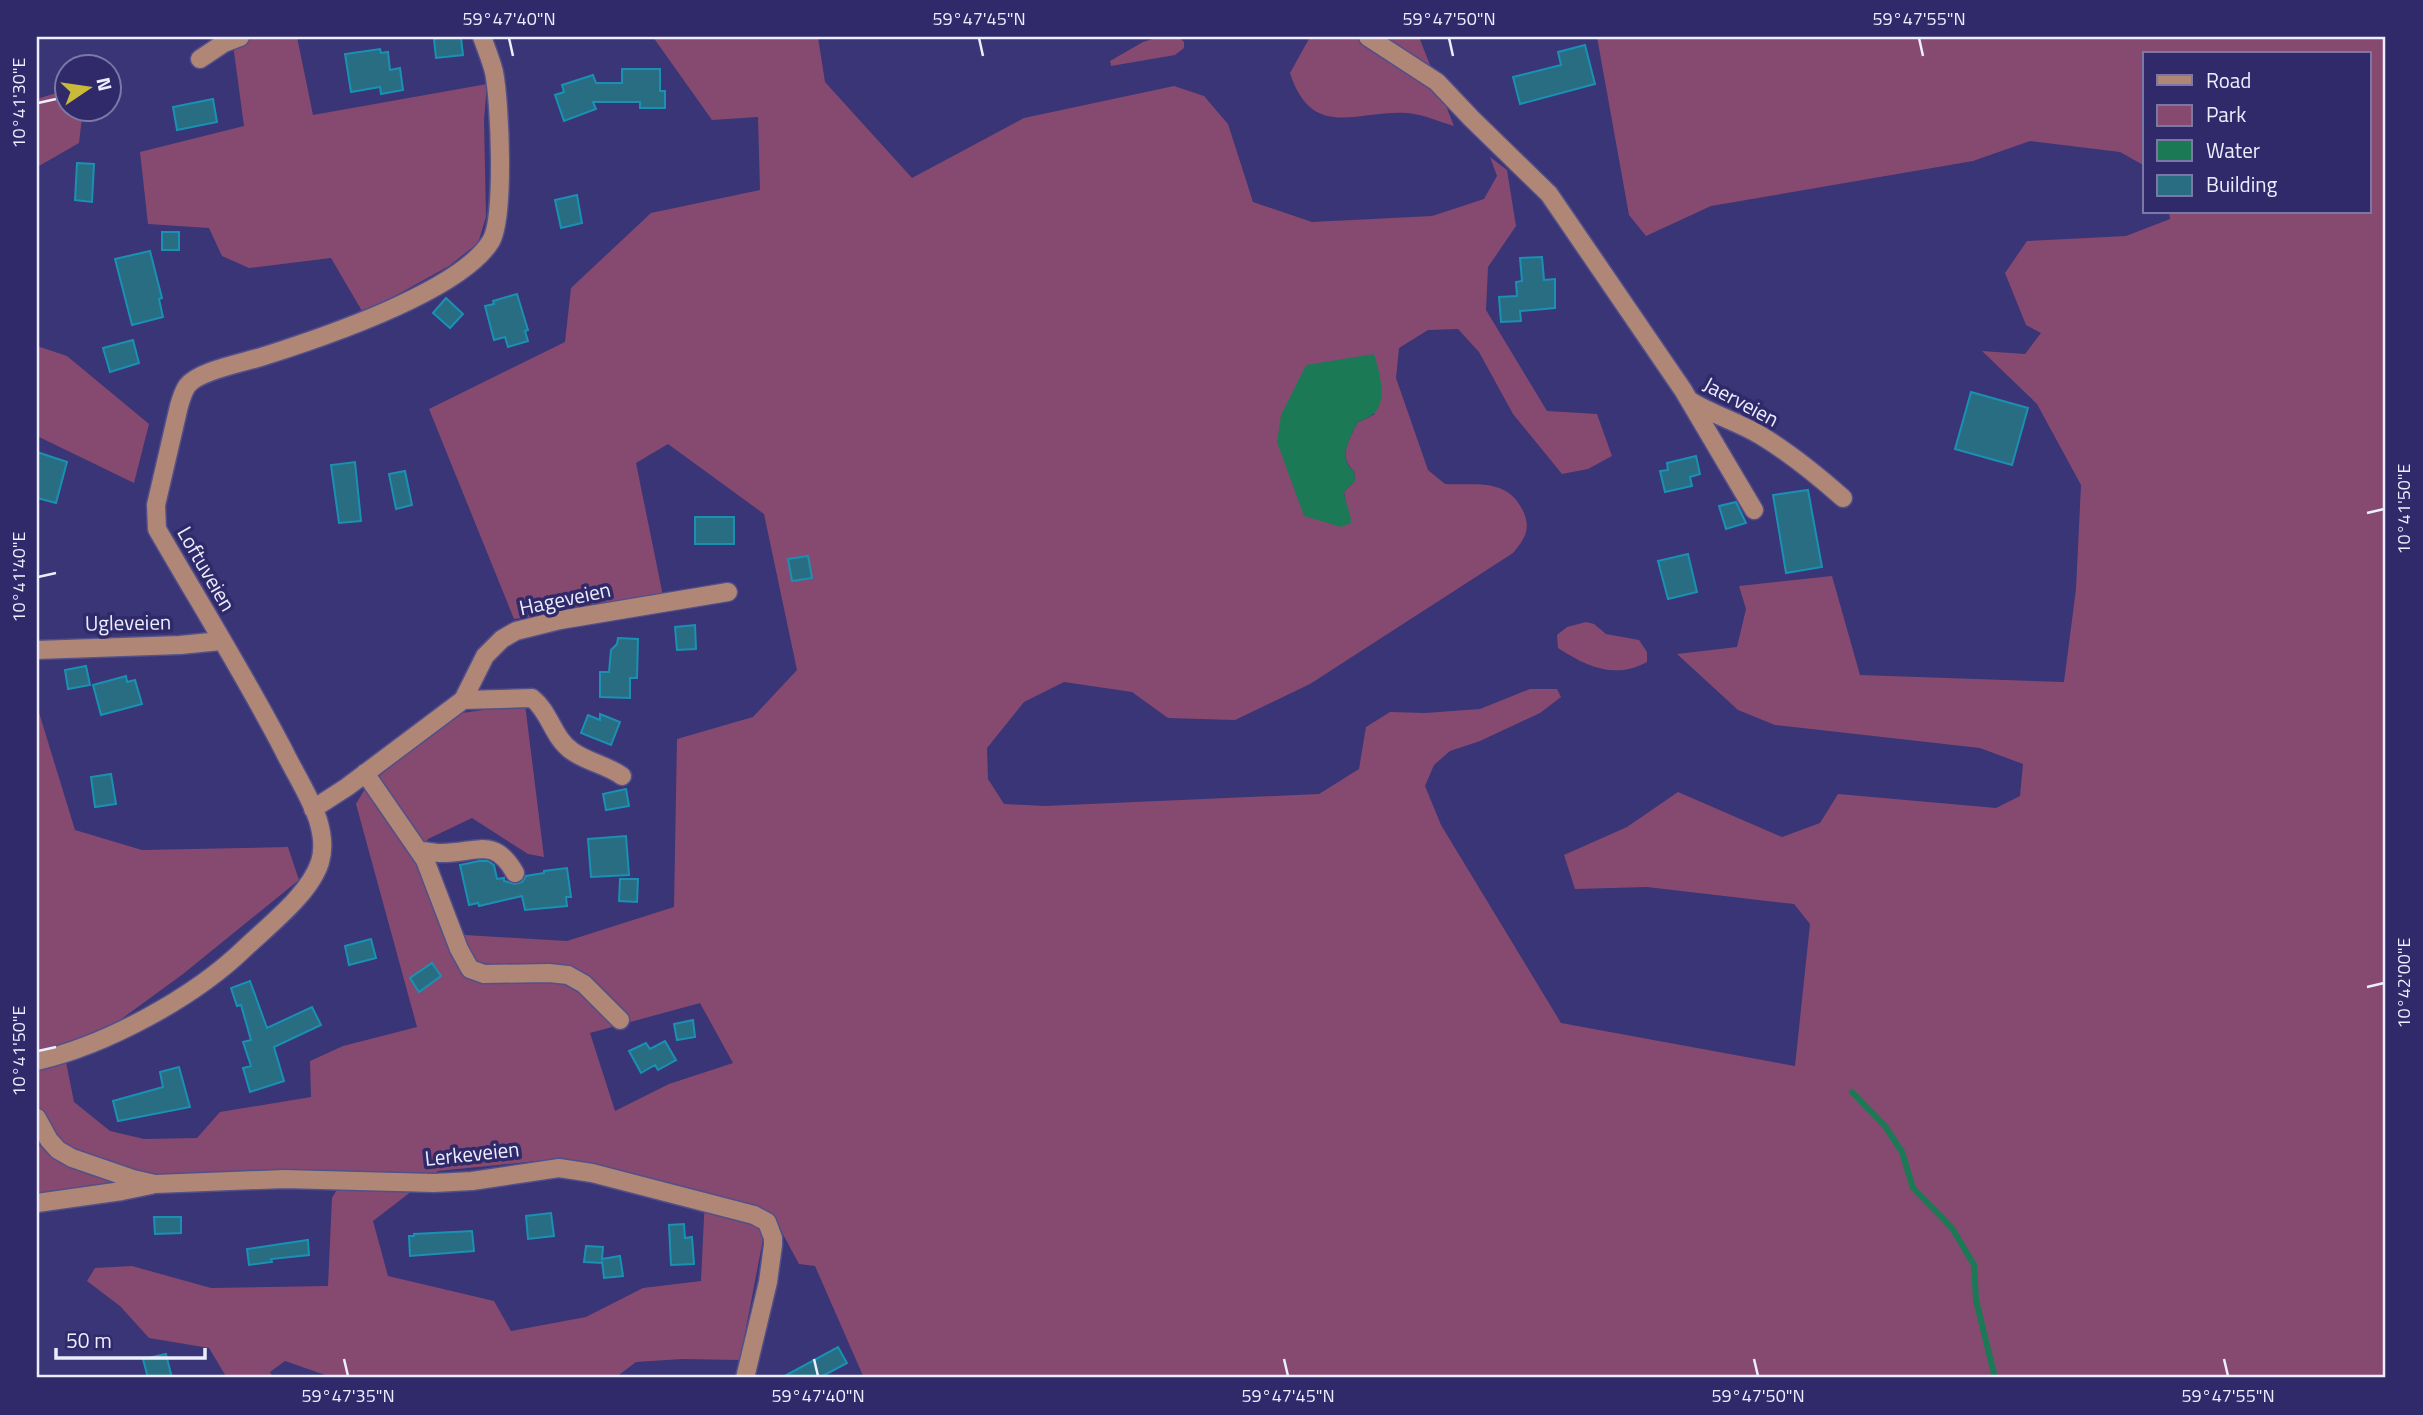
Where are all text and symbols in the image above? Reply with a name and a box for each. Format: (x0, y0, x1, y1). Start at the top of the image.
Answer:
text: 59°47'40"N (462, 5, 556, 32)
text: 59°47'45"N (932, 5, 1026, 32)
text: 59°47'50"N (1402, 5, 1496, 32)
text: 59°47'55"N (1872, 5, 1966, 32)
north arrow (52, 52, 122, 122)
legend (2143, 52, 2370, 214)
text: 10°41'30"E (5, 57, 32, 148)
text: Road (2206, 64, 2251, 96)
text: N (89, 74, 121, 94)
text: Park (2206, 98, 2246, 130)
text: Water (2206, 134, 2260, 166)
text: Building (2206, 168, 2278, 200)
street label: Jaerveien (1698, 368, 1785, 434)
text: 10°41'50"E (2390, 463, 2417, 554)
street label: Loftuveien (170, 520, 244, 617)
text: 10°41'40"E (5, 531, 32, 622)
street label: Hageveien (516, 573, 614, 623)
street label: Ugleveien (85, 605, 171, 639)
text: 10°42'00"E (2390, 937, 2417, 1028)
text: 10°41'50"E (5, 1005, 32, 1096)
street label: Lerkeveien (423, 1132, 521, 1174)
scale bar (56, 1317, 205, 1361)
text: 50 m (66, 1324, 112, 1356)
text: 59°47'35"N (301, 1382, 395, 1409)
text: 59°47'40"N (771, 1382, 865, 1409)
text: 59°47'45"N (1241, 1382, 1335, 1409)
text: 59°47'50"N (1711, 1382, 1805, 1409)
text: 59°47'55"N (2181, 1382, 2275, 1409)

